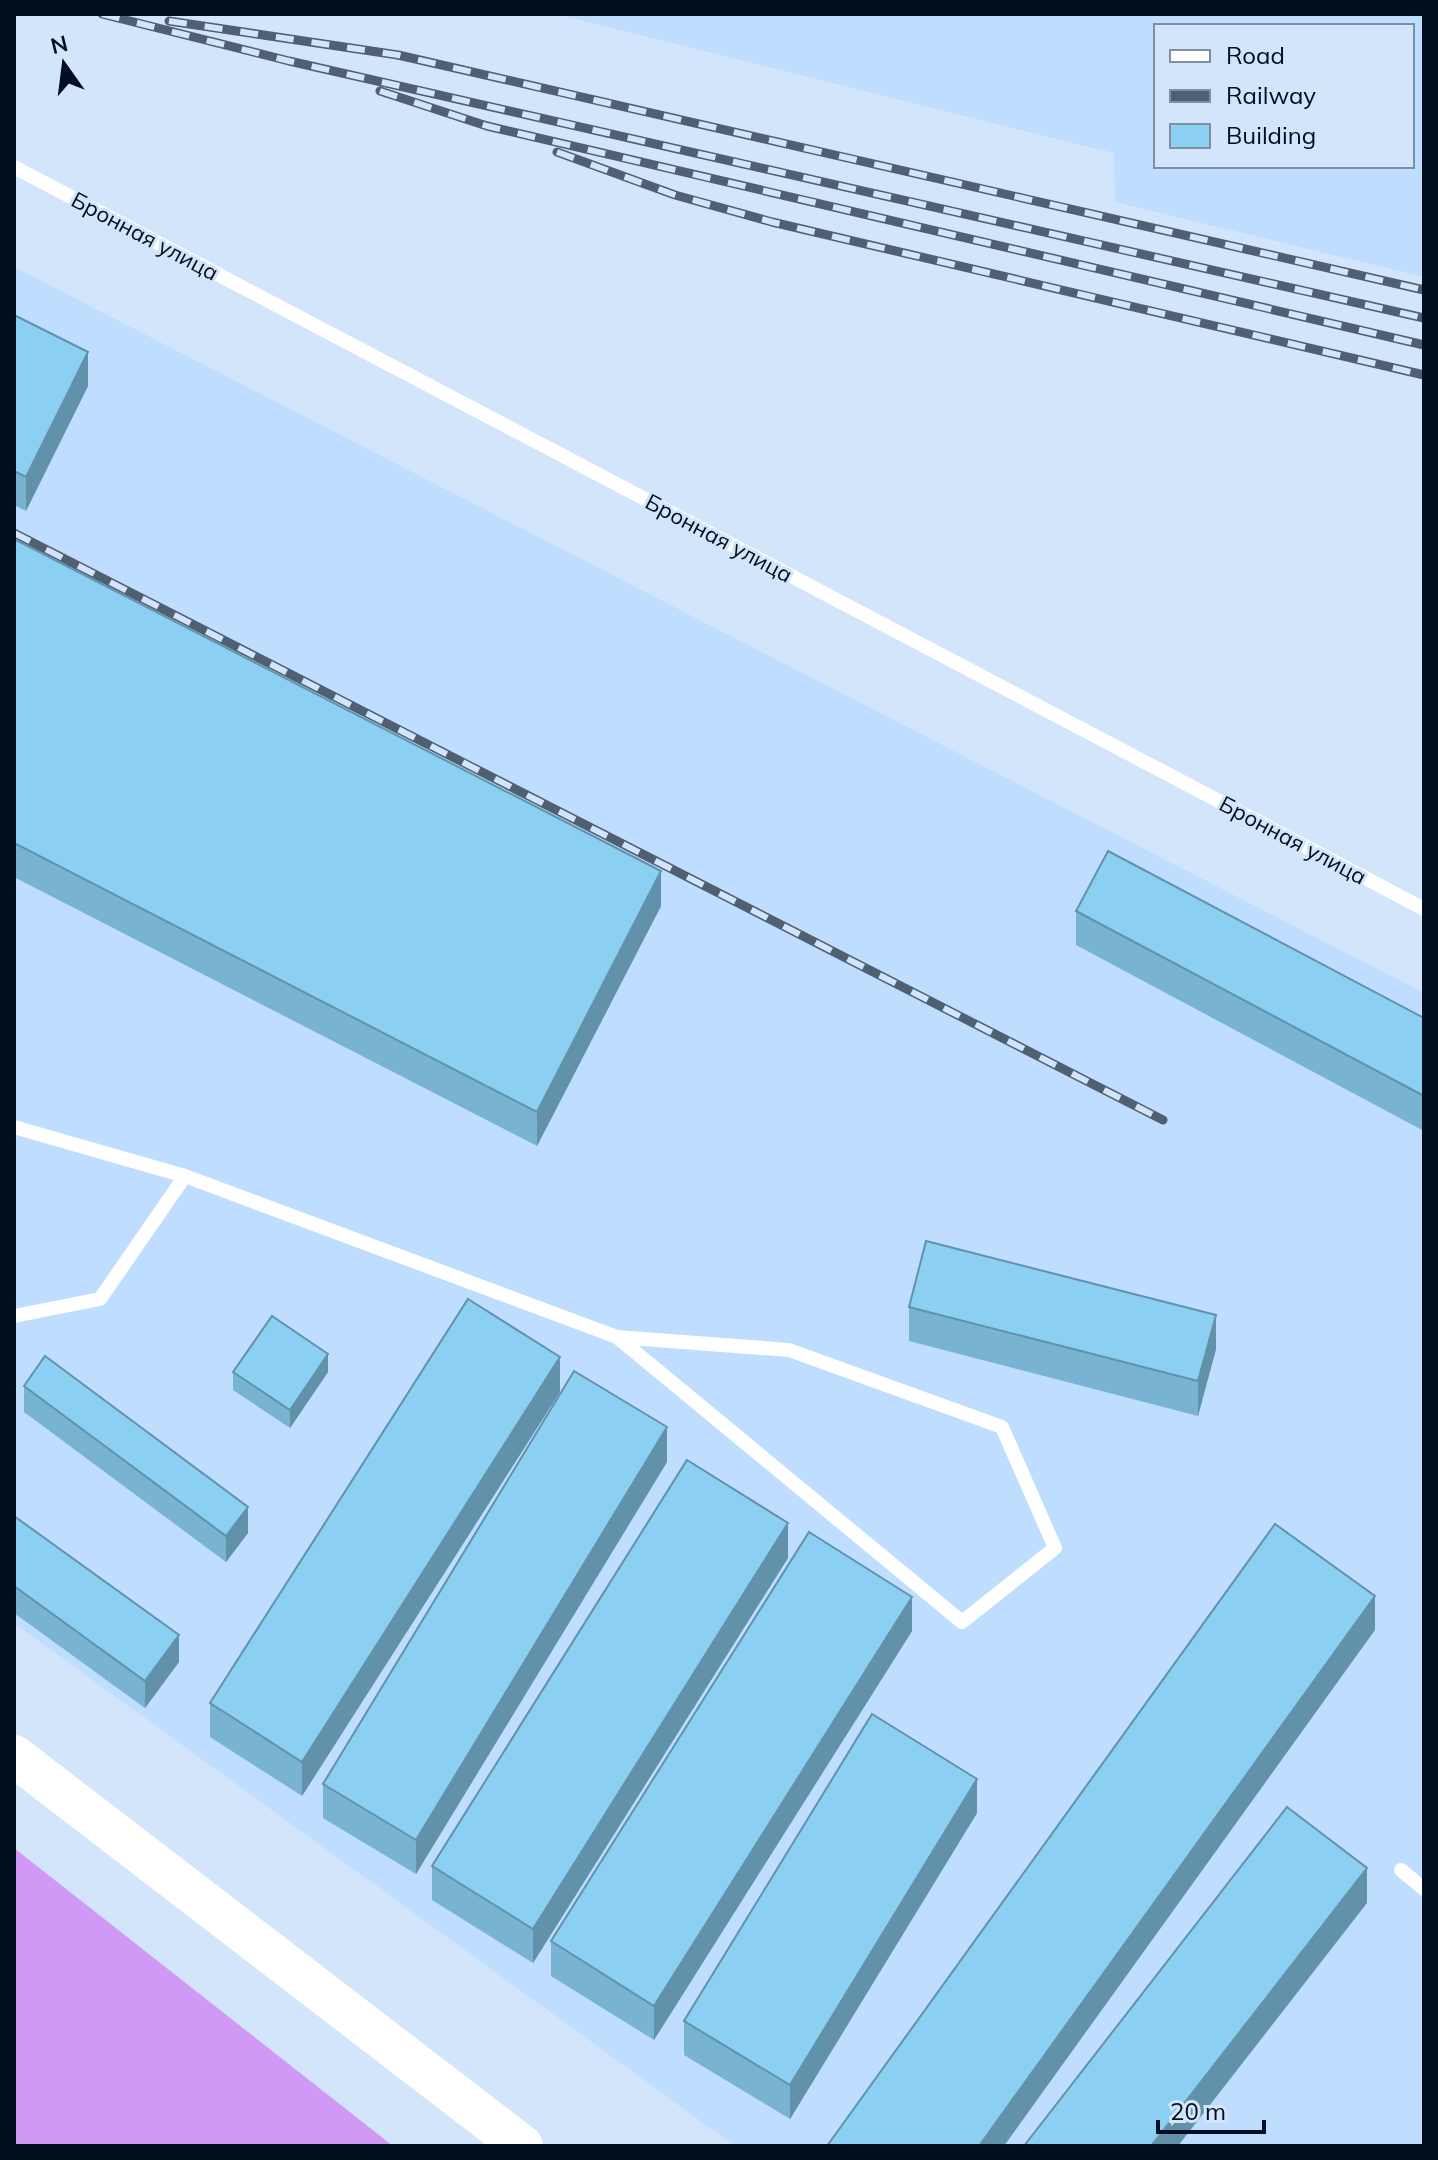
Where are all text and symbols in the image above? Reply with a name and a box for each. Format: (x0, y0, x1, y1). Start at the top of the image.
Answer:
north arrow (24, 24, 104, 104)
legend (1154, 24, 1414, 168)
text: N (48, 29, 71, 60)
text: Road (1226, 40, 1285, 70)
text: Railway (1226, 80, 1316, 110)
text: Building (1226, 120, 1316, 150)
street label: Бронная улица (67, 185, 223, 287)
street label: Бронная улица (641, 487, 797, 589)
street label: Бронная улица (1215, 789, 1371, 891)
scale bar (1158, 2084, 1264, 2134)
text: 20 m (1170, 2096, 1226, 2126)

